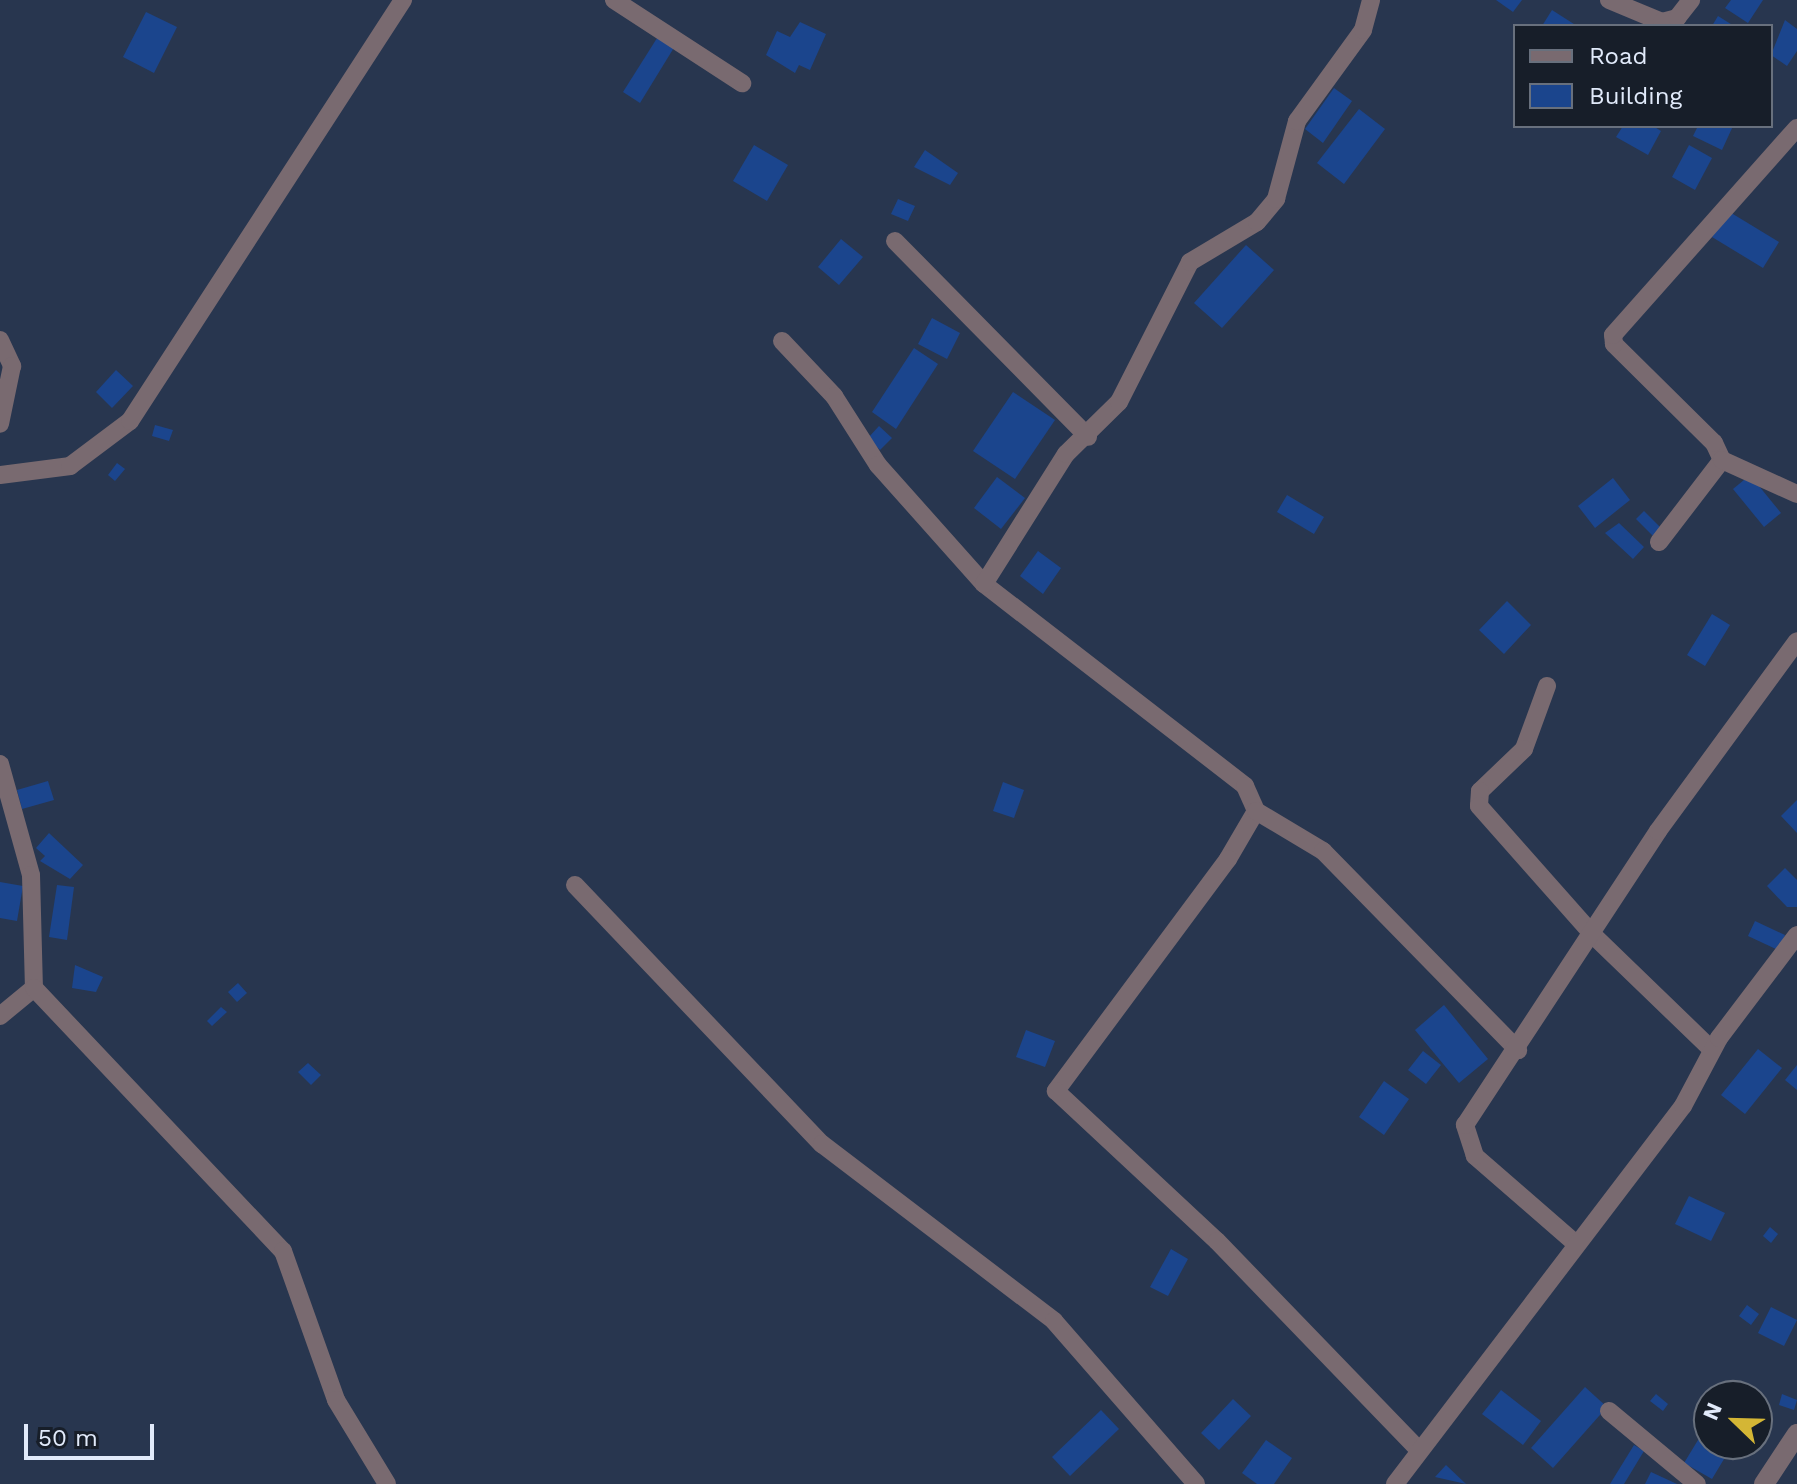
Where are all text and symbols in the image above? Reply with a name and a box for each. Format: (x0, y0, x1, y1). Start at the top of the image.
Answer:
legend (1513, 24, 1773, 128)
text: Road (1589, 42, 1648, 70)
text: Building (1589, 82, 1682, 110)
north arrow (1693, 1380, 1773, 1460)
text: N (1698, 1399, 1727, 1424)
scale bar (28, 1408, 158, 1458)
text: 50 m (38, 1424, 98, 1452)

